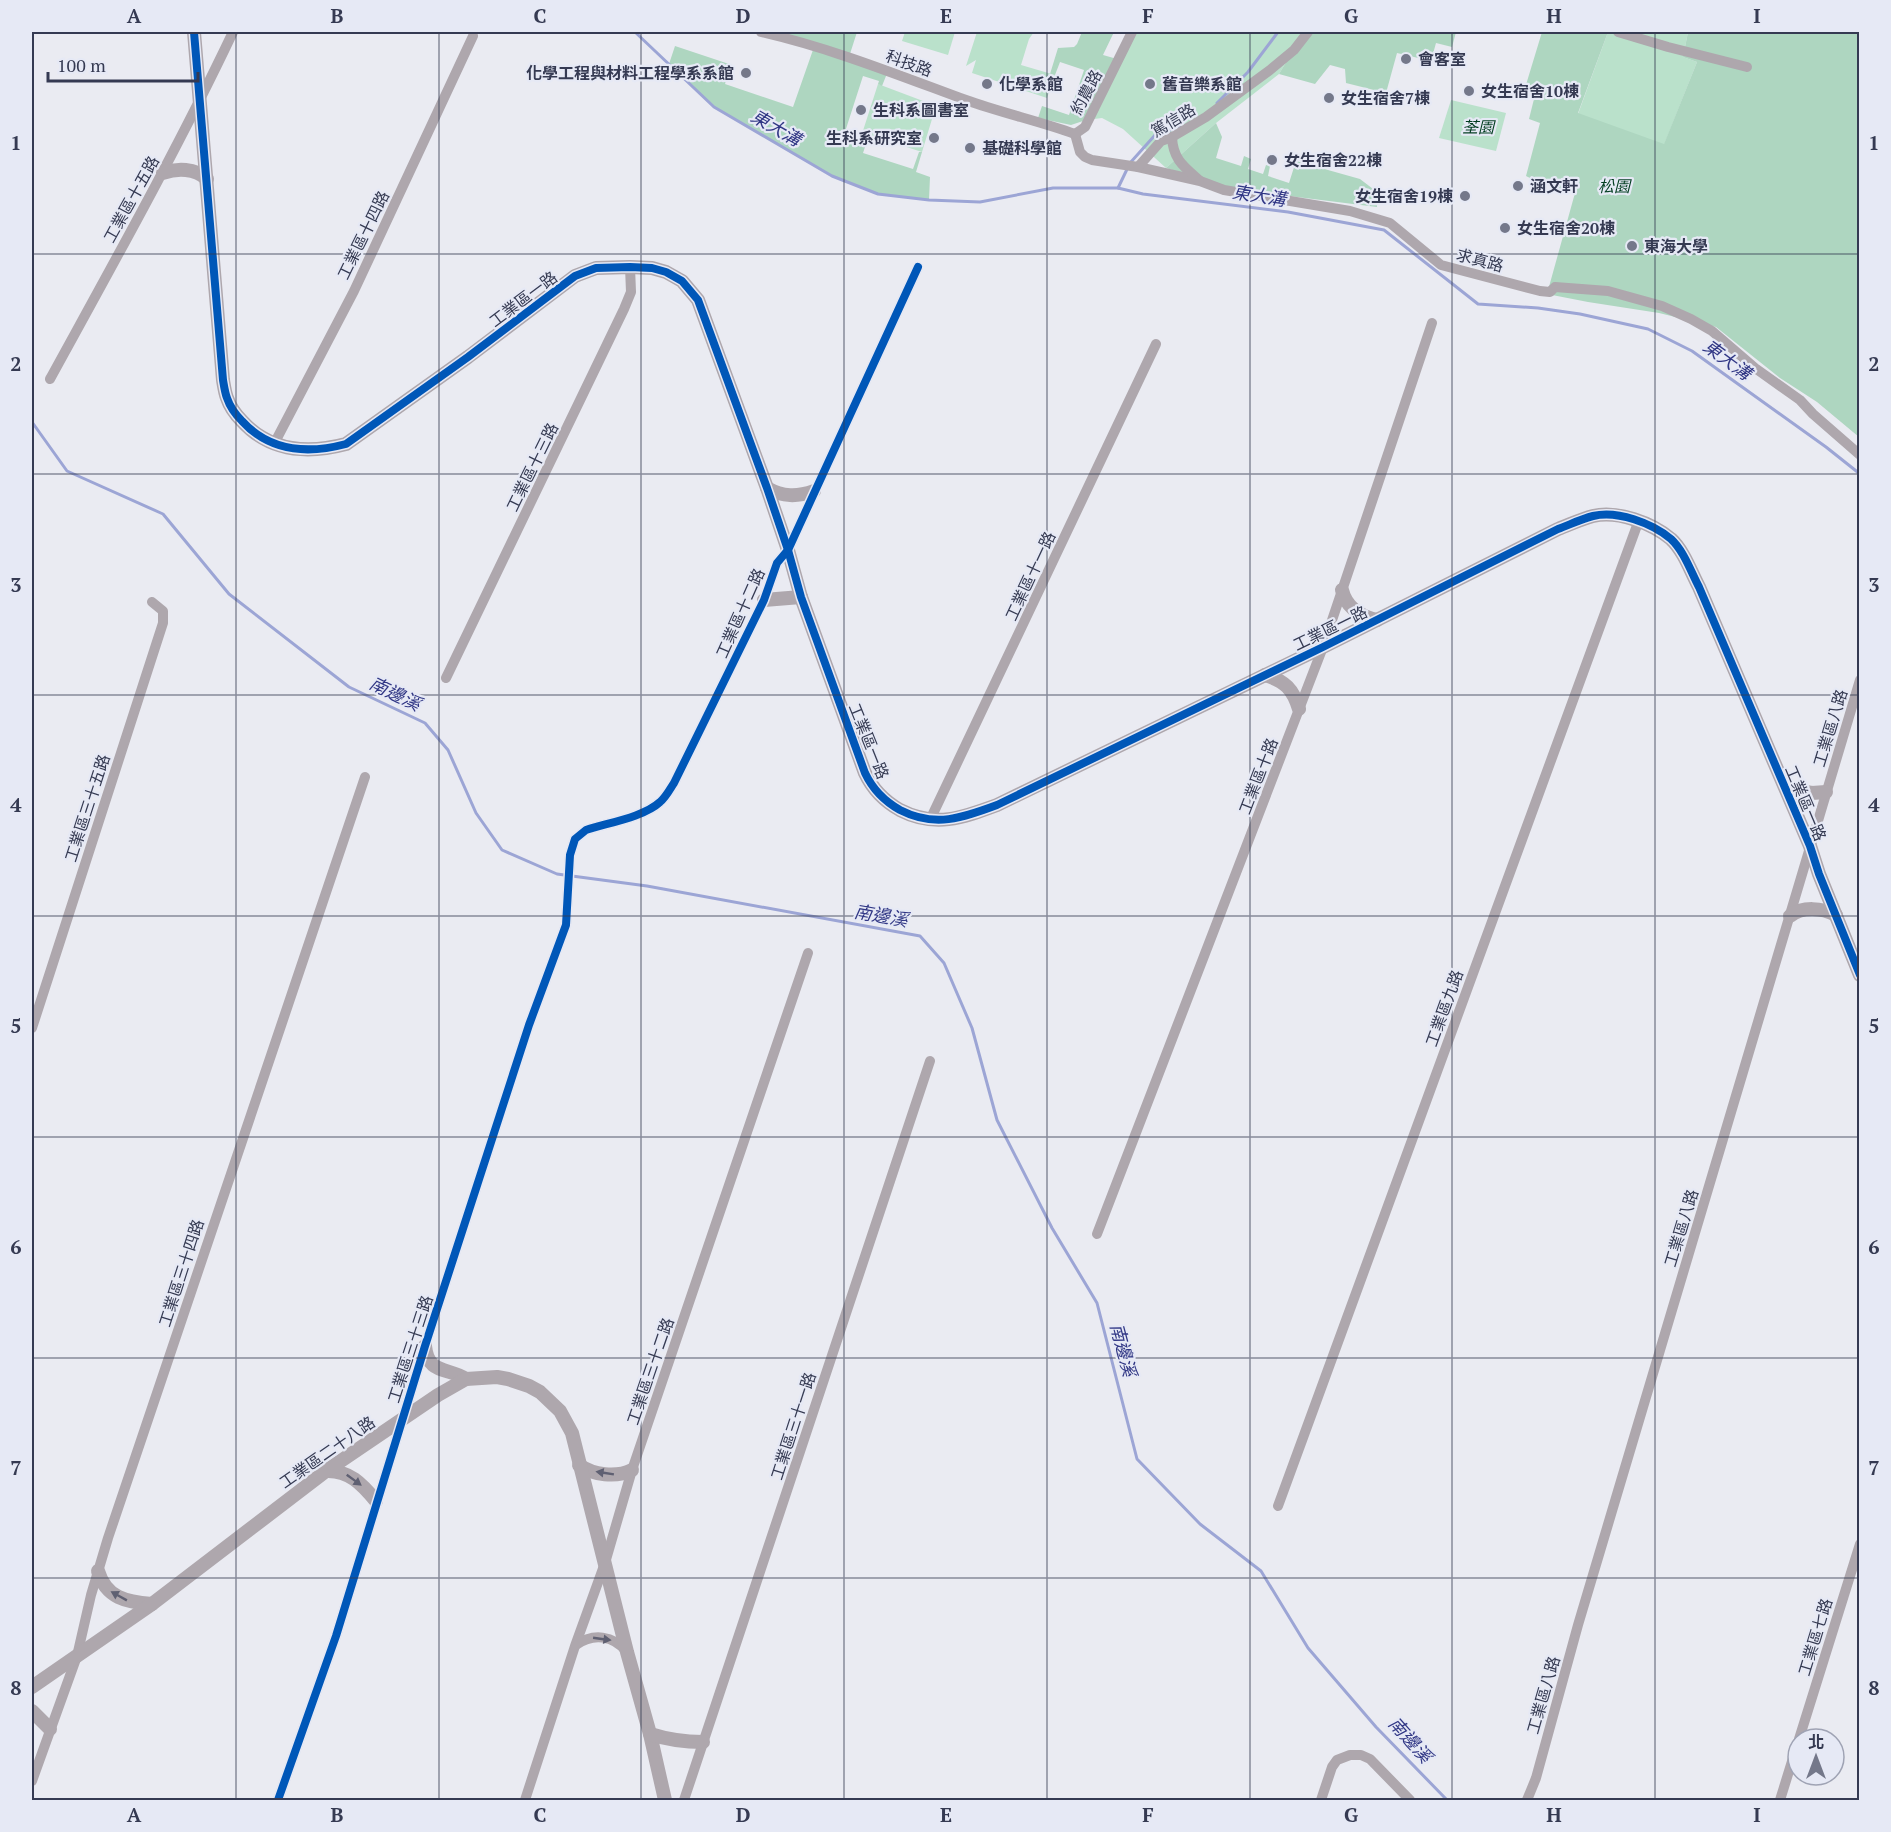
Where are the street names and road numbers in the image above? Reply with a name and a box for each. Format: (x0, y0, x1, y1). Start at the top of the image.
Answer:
street label: 科技路 (883, 44, 935, 82)
street label: 約農路 (1065, 66, 1107, 118)
street label: 篤信路 (1147, 98, 1199, 142)
street label: 工業區十五路 (98, 152, 164, 246)
street label: 工業區十四路 (332, 187, 394, 283)
street label: 求真路 (1454, 243, 1506, 277)
street label: 工業區一路 (484, 266, 562, 332)
street label: 工業區十三路 (501, 419, 563, 515)
street label: 工業區十一路 (1000, 528, 1060, 624)
street label: 工業區十二路 (710, 565, 770, 661)
street label: 工業區一路 (1289, 601, 1371, 655)
street label: 工業區八路 (1808, 687, 1852, 769)
street label: 工業區一路 (844, 700, 894, 782)
street label: 工業區十路 (1233, 735, 1283, 817)
street label: 工業區三十五路 (59, 751, 115, 865)
street label: 工業區一路 (1780, 762, 1832, 844)
street label: 工業區九路 (1420, 967, 1468, 1049)
street label: 工業區八路 (1659, 1187, 1703, 1269)
street label: 工業區三十四路 (153, 1216, 209, 1330)
street label: 工業區三十三路 (382, 1292, 438, 1406)
street label: 工業區三十二路 (621, 1314, 679, 1428)
street label: 工業區三十一路 (765, 1369, 821, 1483)
street label: 工業區二十八路 (275, 1411, 379, 1493)
street label: 工業區七路 (1793, 1596, 1837, 1678)
street label: 工業區八路 (1521, 1654, 1565, 1736)

